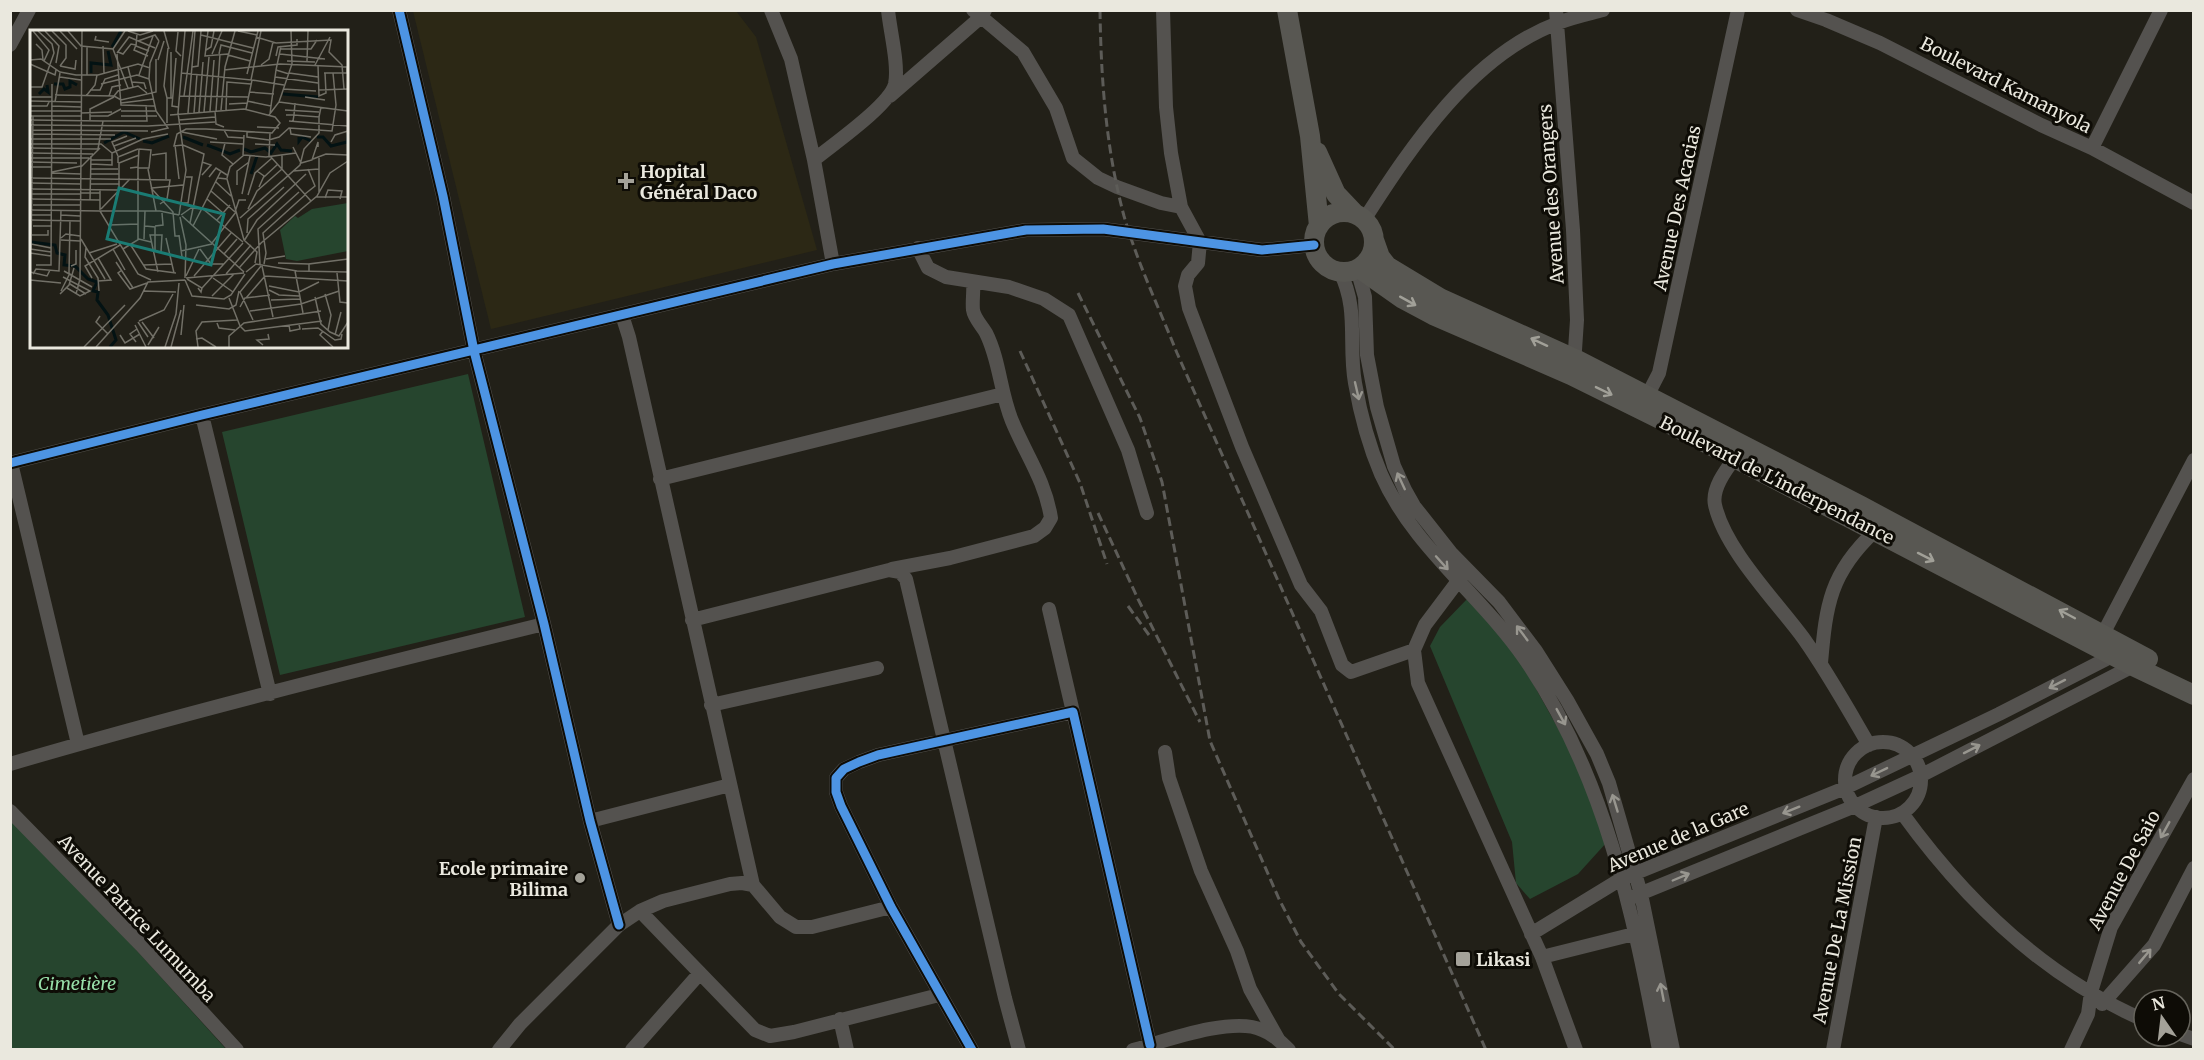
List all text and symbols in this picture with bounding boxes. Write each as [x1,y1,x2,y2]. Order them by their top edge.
inset map [30,30,348,348]
street label: Boulevard Kamanyola [1916,32,2096,138]
street label: Avenue des Orangers [1533,103,1569,286]
street label: Avenue Des Acacias [1648,123,1706,294]
place label: Hopital Général Daco [640,160,757,204]
marker: Hopital Général Daco [617,172,635,190]
one-way arrow [1398,296,1416,307]
one-way arrow [1531,336,1549,348]
one-way arrow [1352,381,1363,400]
one-way arrow [1594,386,1612,398]
street label: Boulevard de L'inderpendance [1656,411,1898,549]
one-way arrow [1395,472,1406,491]
one-way arrow [1917,552,1935,564]
one-way arrow [1435,555,1449,570]
one-way arrow [2059,608,2077,619]
one-way arrow [1516,625,1528,641]
one-way arrow [2048,679,2066,691]
one-way arrow [1555,708,1567,725]
one-way arrow [1963,743,1981,754]
one-way arrow [1870,767,1888,779]
one-way arrow [1609,794,1620,813]
street label: Avenue de la Gare [1603,797,1752,878]
one-way arrow [1782,805,1801,816]
street label: Avenue De Saio [2082,806,2165,935]
one-way arrow [2159,820,2170,838]
street label: Avenue Patrice Lumumba [53,829,221,1007]
street label: Avenue De La Mission [1807,835,1866,1026]
place label: Ecole primaire Bilima [439,857,568,901]
marker: Ecole primaire Bilima [573,871,587,885]
one-way arrow [1672,871,1690,882]
place label: Likasi [1476,948,1530,971]
one-way arrow [2138,949,2152,964]
marker: Likasi [1454,950,1472,968]
park label: Cimetière [38,972,116,995]
one-way arrow [1656,983,1667,1002]
north arrow [2132,988,2192,1048]
text: N [2150,992,2167,1015]

